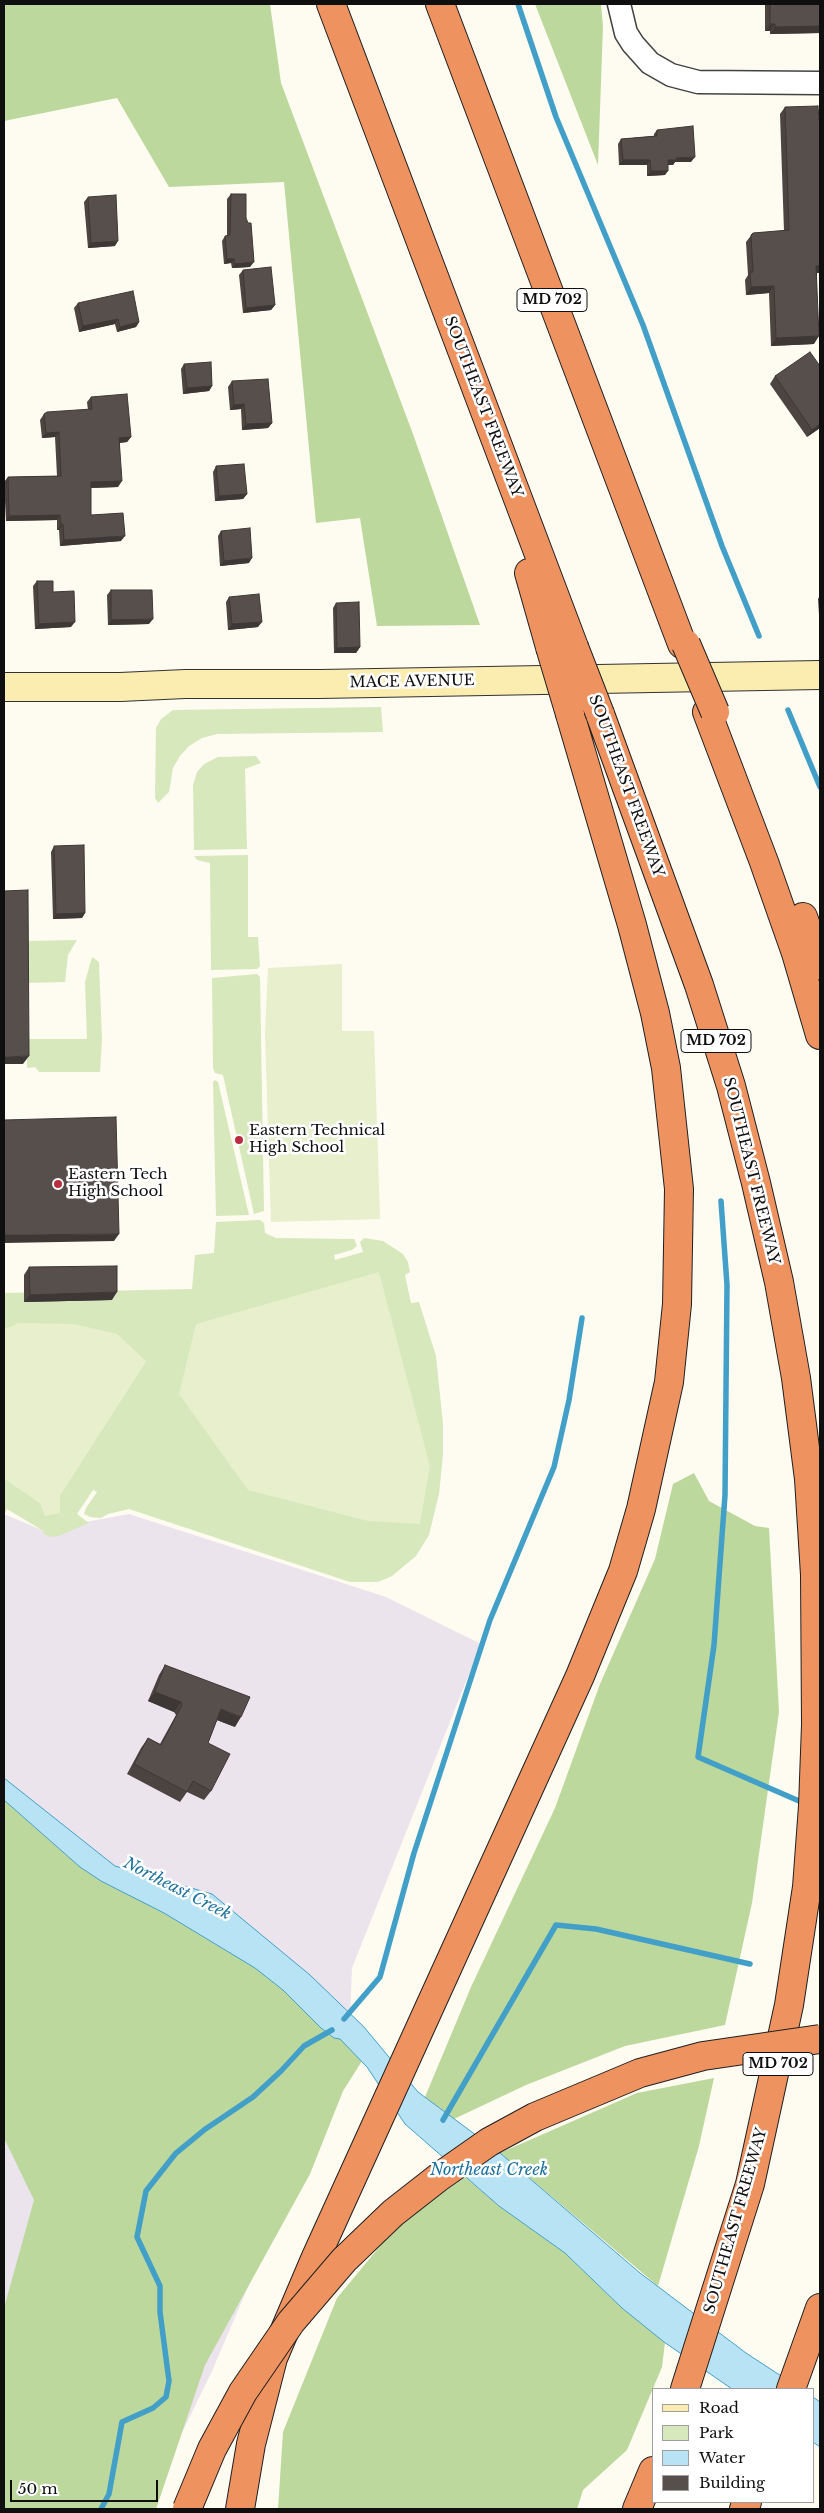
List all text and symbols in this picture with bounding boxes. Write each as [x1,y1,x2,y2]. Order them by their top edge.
road number: MD 702 [517,288,587,312]
street label: SOUTHEAST FREEWAY [440,314,526,500]
street label: MACE AVENUE [349,672,475,692]
street label: SOUTHEAST FREEWAY [585,692,667,880]
road number: MD 702 [681,1030,751,1052]
street label: SOUTHEAST FREEWAY [719,1075,783,1267]
place label: Eastern Technical High School [249,1122,385,1157]
marker: Eastern Technical High School [233,1134,245,1146]
place label: Eastern Tech High School [68,1166,167,1201]
marker: Eastern Tech High School [52,1178,64,1190]
water label: Northeast Creek [120,1854,234,1924]
road number: MD 702 [743,2052,813,2076]
street label: SOUTHEAST FREEWAY [701,2126,771,2316]
water label: Northeast Creek [430,2160,548,2180]
legend [652,2388,814,2503]
text: Road [699,2398,739,2417]
text: Park [699,2423,734,2442]
text: Water [699,2448,745,2467]
scale bar [12,2470,160,2502]
text: Building [699,2473,765,2492]
text: 50 m [18,2479,58,2498]

